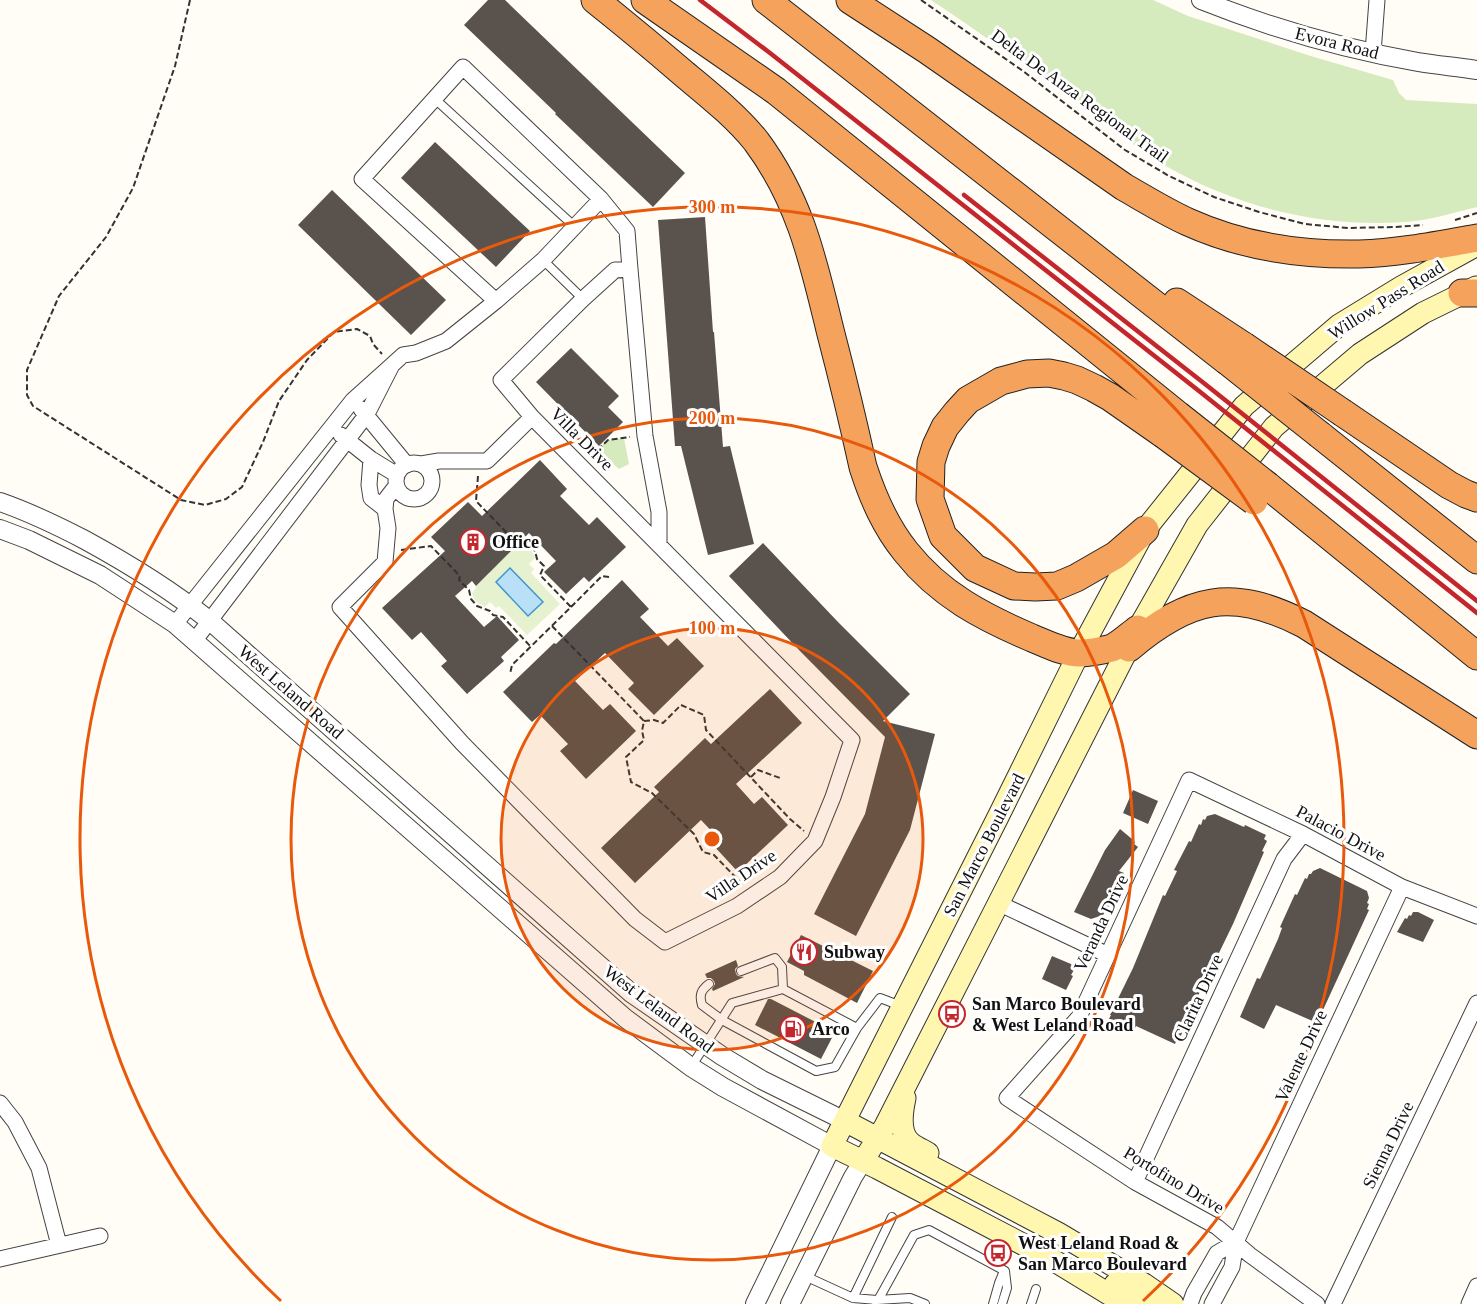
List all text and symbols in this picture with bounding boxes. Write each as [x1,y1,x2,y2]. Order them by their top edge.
street label: Evora Road [1293,23,1381,63]
street label: Delta De Anza Regional Trail [988,25,1172,167]
text: 300 m [689,197,735,217]
street label: Willow Pass Road [1325,256,1447,344]
street label: Villa Drive [547,404,617,474]
text: 200 m [689,408,735,428]
building icon: Office [458,527,488,557]
place label: Office [492,532,539,552]
text: 100 m [689,618,735,638]
street label: West Leland Road [234,641,348,743]
street label: San Marco Boulevard [939,770,1029,920]
street label: Palacio Drive [1293,801,1389,865]
centre of rings [702,829,722,849]
street label: Villa Drive [702,845,780,907]
street label: Veranda Drive [1070,871,1132,975]
restaurant icon: Subway [789,937,819,967]
place label: Subway [824,942,885,962]
street label: Clarita Drive [1169,951,1227,1045]
street label: West Leland Road [600,961,718,1057]
place label: San Marco Boulevard & West Leland Road [972,994,1141,1035]
bus stop icon: San Marco Boulevard & West Leland Road [937,999,967,1029]
street label: Valente Drive [1271,1007,1331,1105]
fuel station icon: Arco [778,1014,808,1044]
place label: Arco [812,1019,850,1039]
street label: Sienna Drive [1358,1098,1418,1192]
street label: Portofino Drive [1120,1142,1228,1218]
place label: West Leland Road & San Marco Boulevard [1018,1233,1187,1274]
bus stop icon: West Leland Road & San Marco Boulevard [983,1238,1013,1268]

